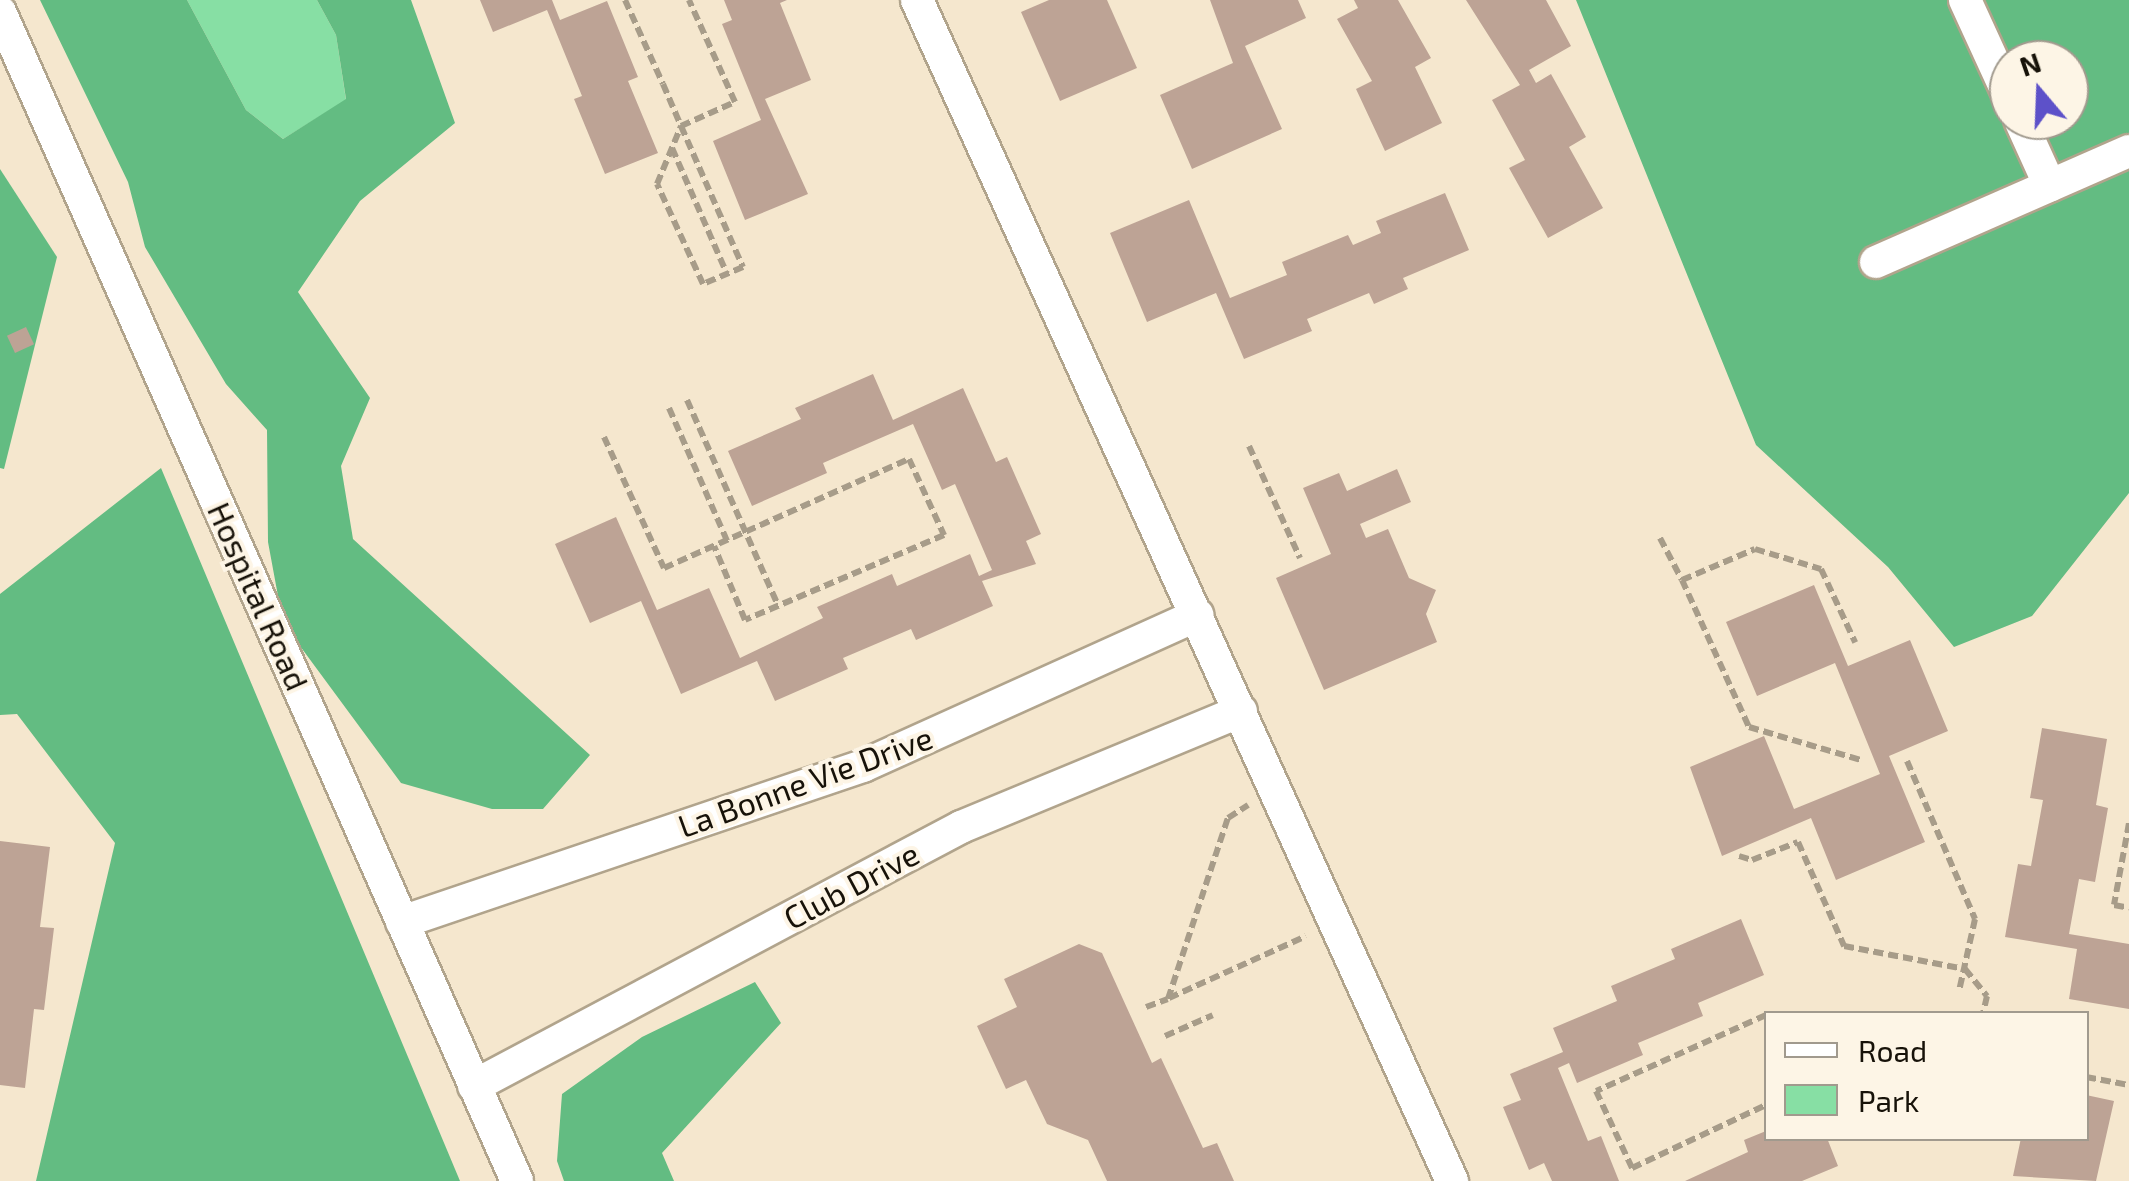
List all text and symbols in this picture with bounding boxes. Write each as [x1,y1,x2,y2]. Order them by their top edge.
north arrow [1989,40,2089,140]
text: N [2015,44,2045,83]
street label: Hospital Road [200,496,318,696]
street label: La Bonne Vie Drive [672,717,938,845]
street label: Club Drive [777,833,925,937]
legend [1764,1011,2089,1141]
text: Road [1858,1032,1927,1068]
text: Park [1858,1082,1919,1118]

